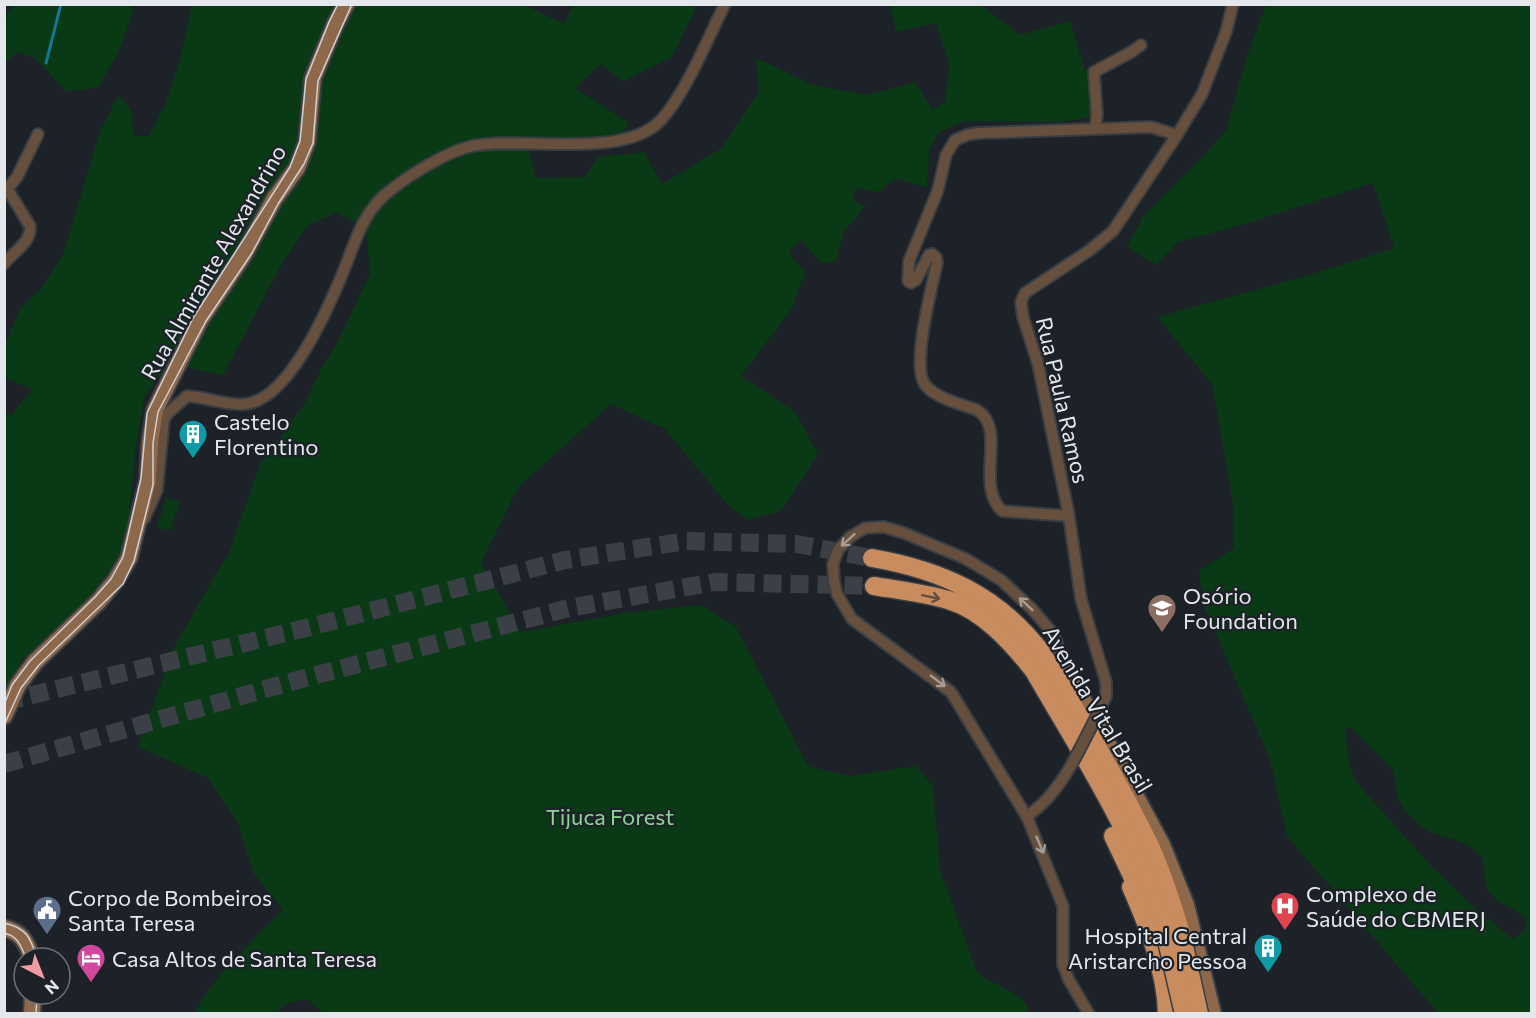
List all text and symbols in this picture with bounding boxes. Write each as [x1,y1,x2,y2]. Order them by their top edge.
street label: Rua Almirante Alexandrino [135,140,291,384]
street label: Rua Paula Ramos [1031,314,1095,486]
place label: Castelo Florentino [214,408,318,460]
building icon: Castelo Florentino [177,418,209,460]
one-way arrow [841,533,856,547]
place label: Osório Foundation [1183,582,1298,634]
one-way arrow [922,591,941,603]
school or university icon: Osório Foundation [1146,592,1178,634]
one-way arrow [1019,597,1034,611]
street label: Avenida Vital Brasil [1037,621,1159,797]
one-way arrow [930,674,946,687]
park label: Tijuca Forest [546,803,674,830]
one-way arrow [1035,836,1046,854]
place label: Complexo de Saúde do CBMERJ [1306,880,1486,932]
place label: Corpo de Bombeiros Santa Teresa [68,884,272,936]
hospital icon: Complexo de Saúde do CBMERJ [1269,890,1301,932]
public building icon: Corpo de Bombeiros Santa Teresa [31,894,63,936]
place label: Hospital Central Aristarcho Pessoa [1068,922,1247,974]
building icon: Hospital Central Aristarcho Pessoa [1252,932,1284,974]
hotel icon: Casa Altos de Santa Teresa [75,942,107,984]
place label: Casa Altos de Santa Teresa [112,945,377,972]
north arrow [12,946,72,1006]
text: N [42,976,63,999]

